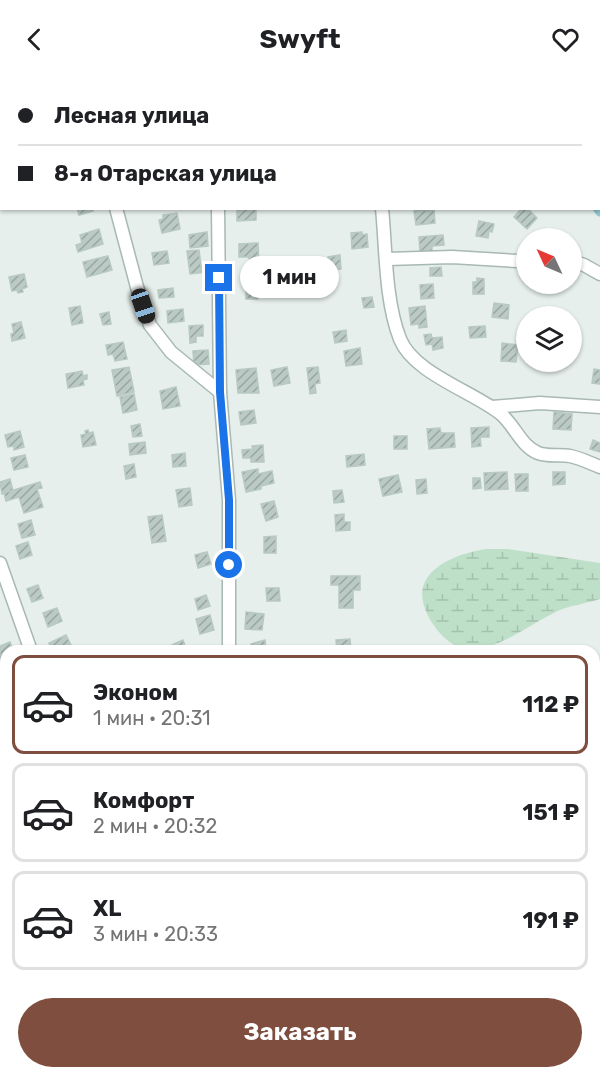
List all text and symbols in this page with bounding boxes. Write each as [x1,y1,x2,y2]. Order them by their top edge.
icon: back [18,23,51,56]
text: Swyft [259,23,341,55]
icon: heart [549,23,582,56]
text: Лесная улица [54,102,209,129]
text: 8-я Отарская улица [54,160,277,187]
north arrow [516,228,582,294]
map controls [516,228,582,372]
callout: 1 мин [240,257,339,299]
route end [205,264,232,291]
text: 1 мин [262,265,317,289]
car [129,286,157,326]
button: layers [516,306,582,372]
route start [215,551,242,578]
icon: car [21,678,75,732]
text: Эконом [93,679,178,706]
text: 112 ₽ [522,691,579,718]
text: 1 мин · 20:31 [93,706,211,730]
icon: car [21,786,75,840]
text: Комфорт [93,787,194,814]
text: 151 ₽ [523,799,579,826]
text: 2 мин · 20:32 [93,814,217,838]
icon: car [21,894,75,948]
text: XL [93,895,121,922]
text: 191 ₽ [522,907,579,934]
text: 3 мин · 20:33 [93,922,218,946]
button: Заказать [18,998,582,1067]

